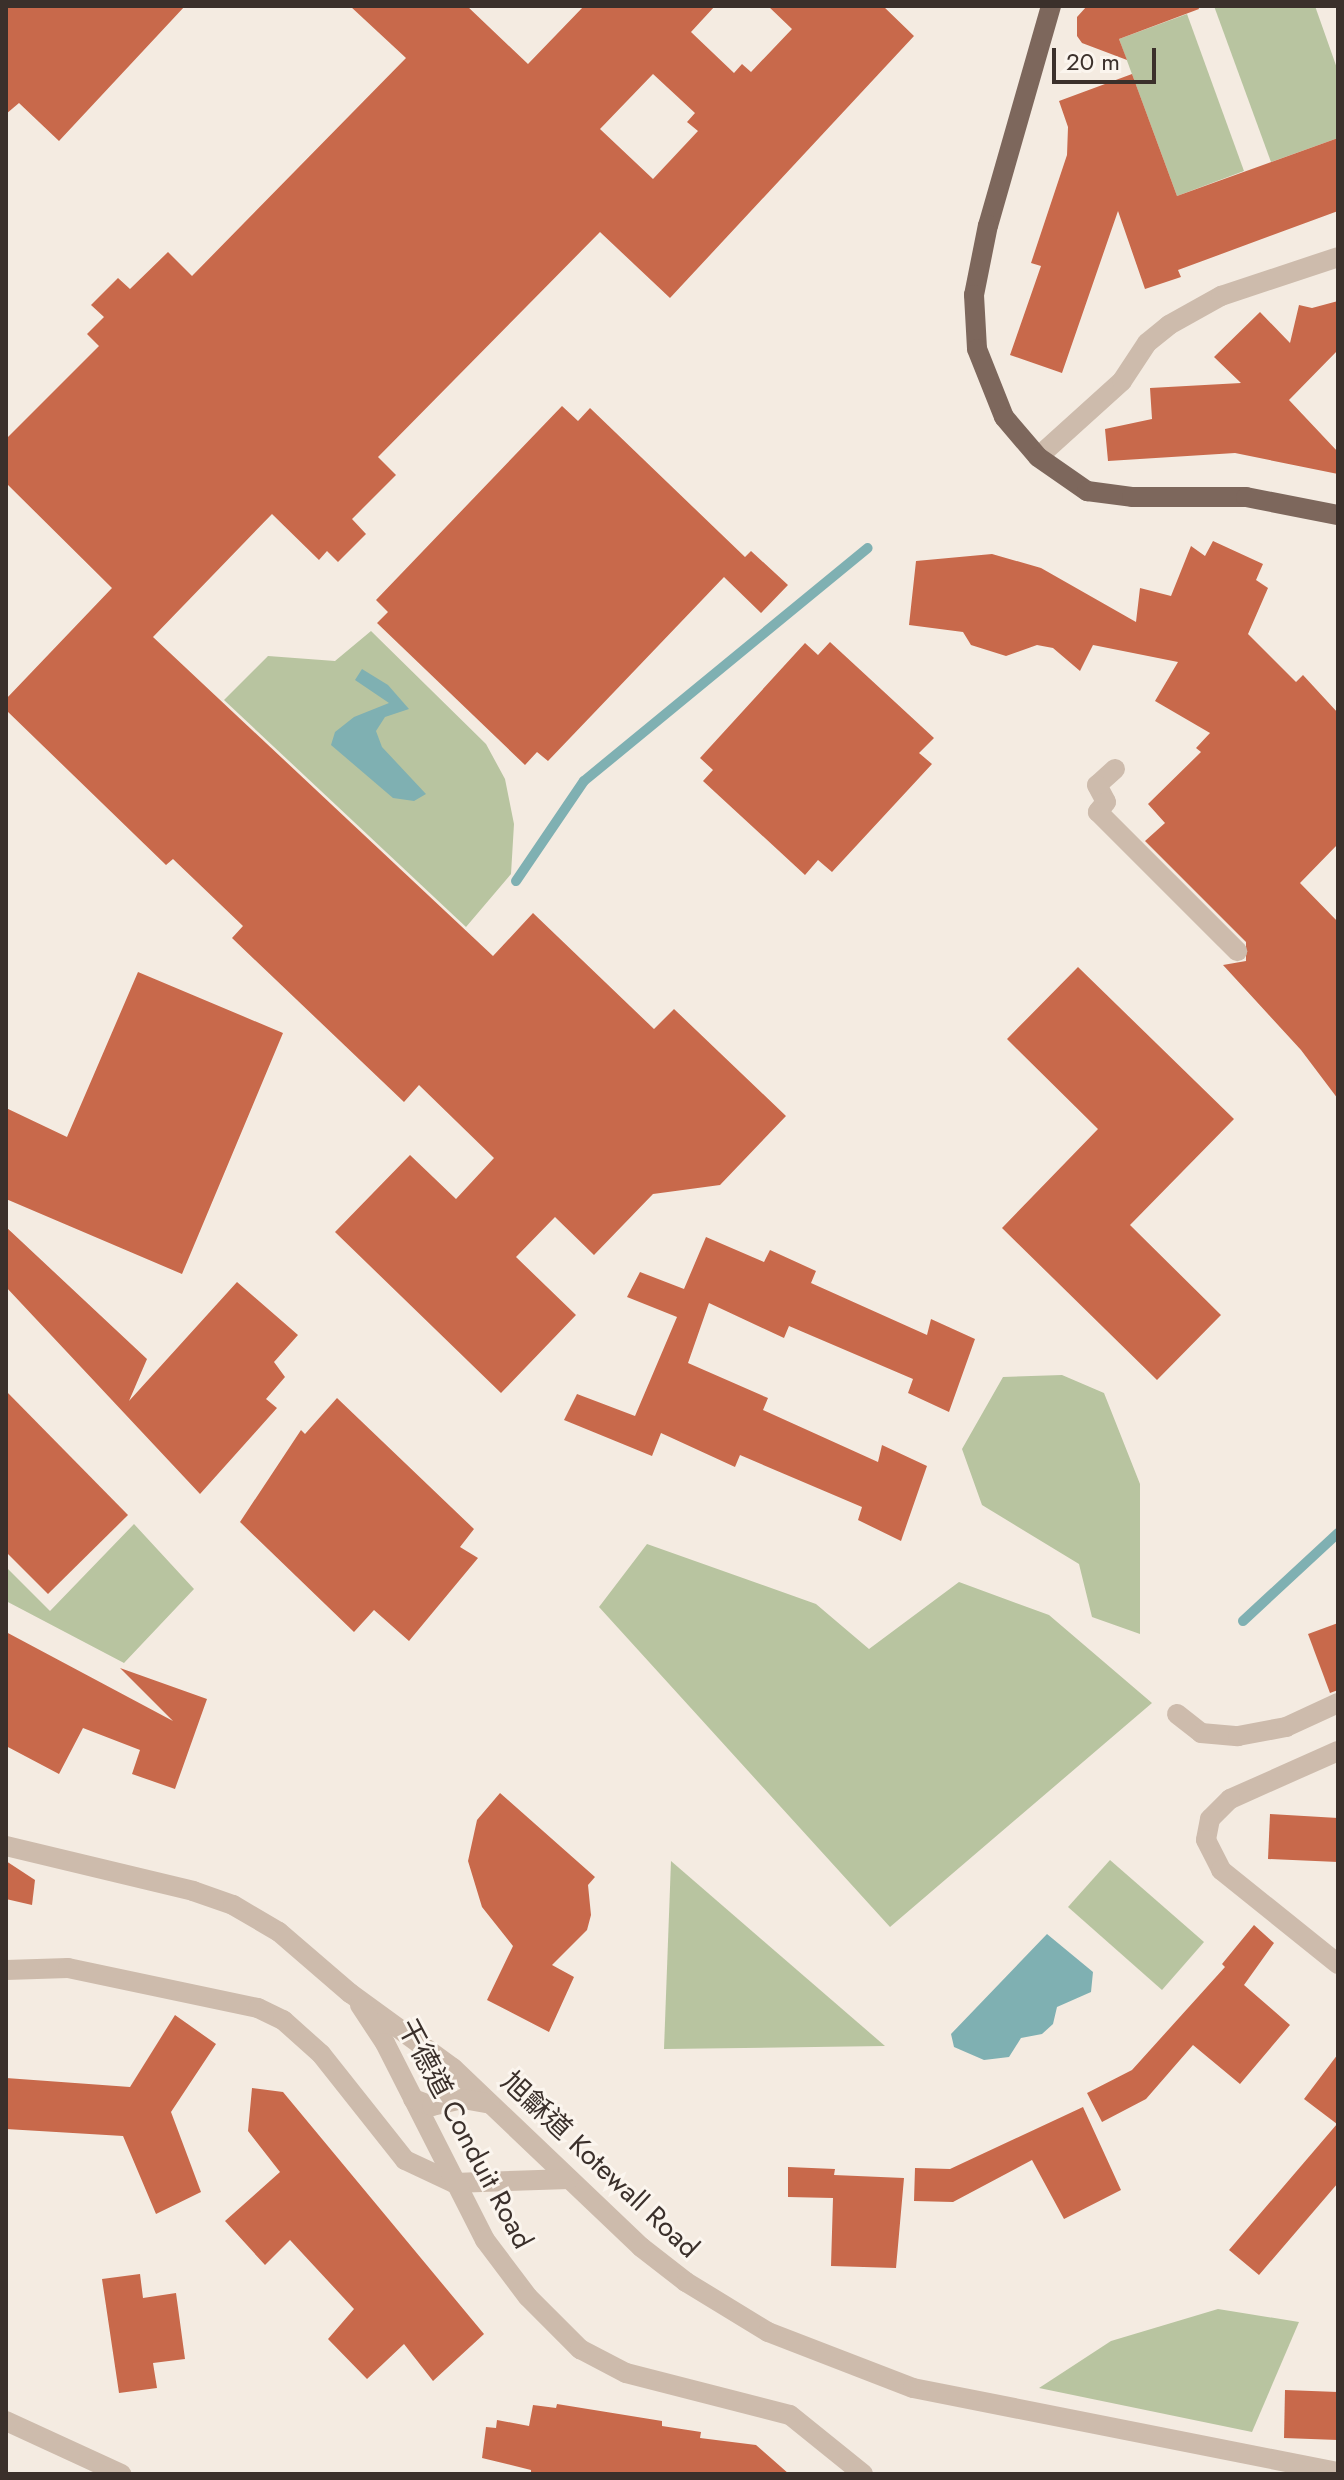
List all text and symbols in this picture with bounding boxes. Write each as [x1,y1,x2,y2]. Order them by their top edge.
scale bar [1056,32,1160,82]
text: 20 m [1066,44,1120,79]
street label: 干德道 Conduit Road [390,2014,540,2254]
street label: 旭龢道 Kotewall Road [494,2065,706,2265]

